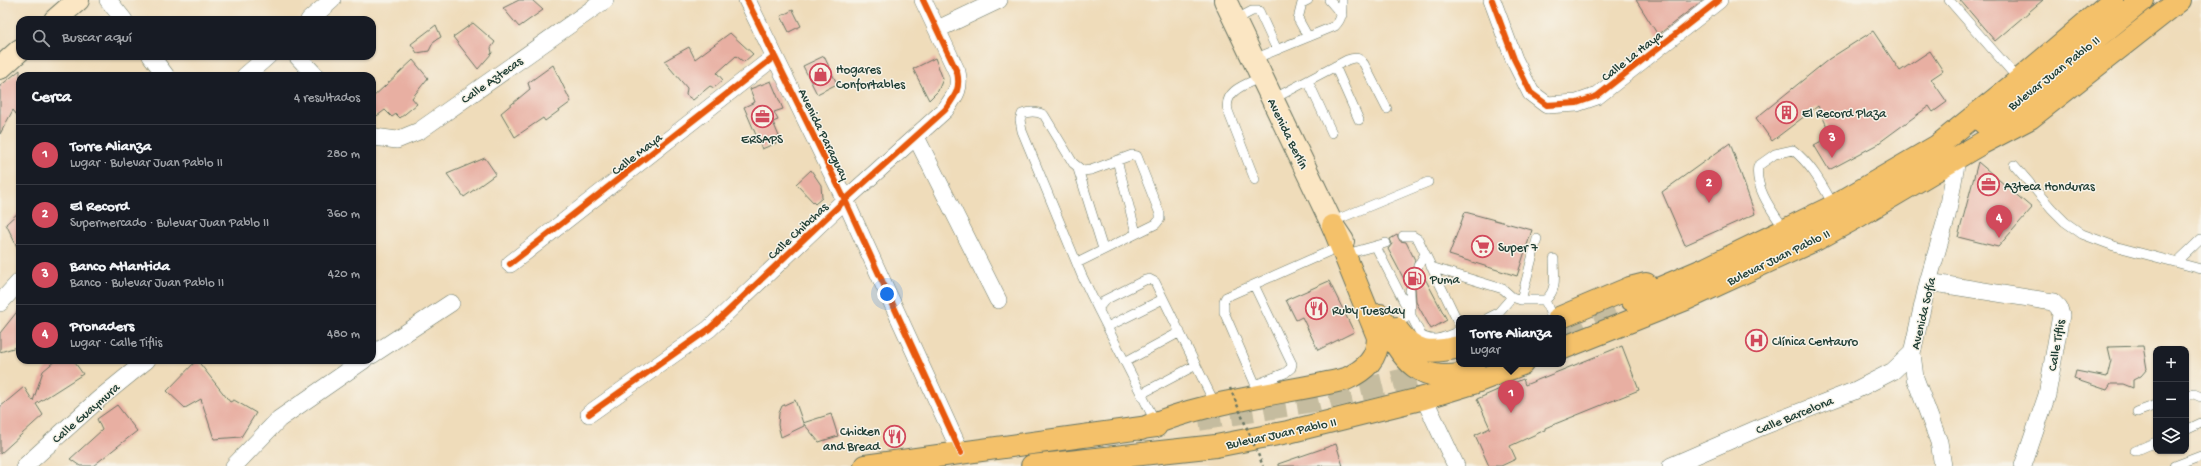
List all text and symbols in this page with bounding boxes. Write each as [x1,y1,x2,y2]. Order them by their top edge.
search box [16,16,376,60]
icon: search [30,27,52,49]
street label: Calle La Haya [1599,28,1667,85]
text: Buscar aquí [62,29,132,47]
street label: Bulevar Juan Pablo II [2005,33,2104,115]
street label: Calle Aztecas [459,54,527,108]
shop icon: Hogares Confortables [807,62,833,88]
place label: Hogares Confortables [836,63,906,93]
street label: Avenida Paraguay [794,87,852,184]
text: Cerca [32,88,71,108]
text: 4 resultados [294,91,360,106]
street label: Avenida Berlín [1263,96,1311,173]
building icon: El Record Plaza [1773,99,1799,125]
office icon: ERSAPS [749,103,775,129]
place label: El Record Plaza [1802,107,1887,122]
pin: 3 [1819,125,1845,158]
street label: Calle Maya [609,130,666,179]
place label: ERSAPS [741,133,784,148]
text: Torre Alianza [70,138,151,156]
text: 1 [42,147,48,162]
text: 280 m [327,147,360,162]
text: Lugar · Bulevar Juan Pablo II [70,156,223,171]
pin: 2 [1696,170,1722,203]
office icon: Azteca Honduras [1975,172,2001,198]
place label: Azteca Honduras [2004,180,2096,195]
text: El Record [70,198,129,216]
street label: Calle Chibchas [765,199,833,264]
pin: 4 [1986,205,2012,238]
text: 2 [42,207,48,222]
text: 360 m [327,207,360,222]
text: Supermercado · Bulevar Juan Pablo II [70,216,269,231]
street label: Bulevar Juan Pablo II [1724,227,1833,290]
supermarket icon: Super 7 [1469,233,1495,259]
place label: Super 7 [1498,241,1539,256]
text: Banco Atlantida [70,258,170,276]
fuel station icon: Puma [1401,265,1427,291]
text: 3 [42,267,48,282]
text: 420 m [328,267,360,282]
place label: Puma [1429,273,1461,288]
street label: Avenida Sofía [1909,275,1940,351]
text: Banco · Bulevar Juan Pablo II [70,276,224,291]
your location [877,284,897,304]
restaurant icon: Ruby Tuesday [1304,296,1330,322]
place label: Ruby Tuesday [1332,304,1406,319]
popup [1456,315,1566,367]
street label: Calle Tiflis [2046,317,2070,372]
text: Pronaders [70,318,134,336]
text: Torre Alianza [1470,325,1552,343]
text: 4 [42,327,48,342]
text: 480 m [327,327,360,342]
hospital icon: Clínica Centauro [1744,327,1770,353]
place label: Clínica Centauro [1772,335,1859,350]
text: Lugar · Calle Tiflis [70,336,162,351]
text: Lugar [1470,343,1500,358]
map controls [2153,346,2189,454]
button: + [2153,346,2189,382]
street label: Calle Guaymura [50,380,124,447]
pin: 1 [1498,380,1524,413]
button: − [2153,382,2189,418]
street label: Calle Barcelona [1754,394,1837,439]
street label: Bulevar Juan Pablo II [1224,415,1338,454]
button: layers [2153,418,2189,454]
restaurant icon: Chicken and Bread [882,424,908,450]
place label: Chicken and Bread [823,425,881,455]

